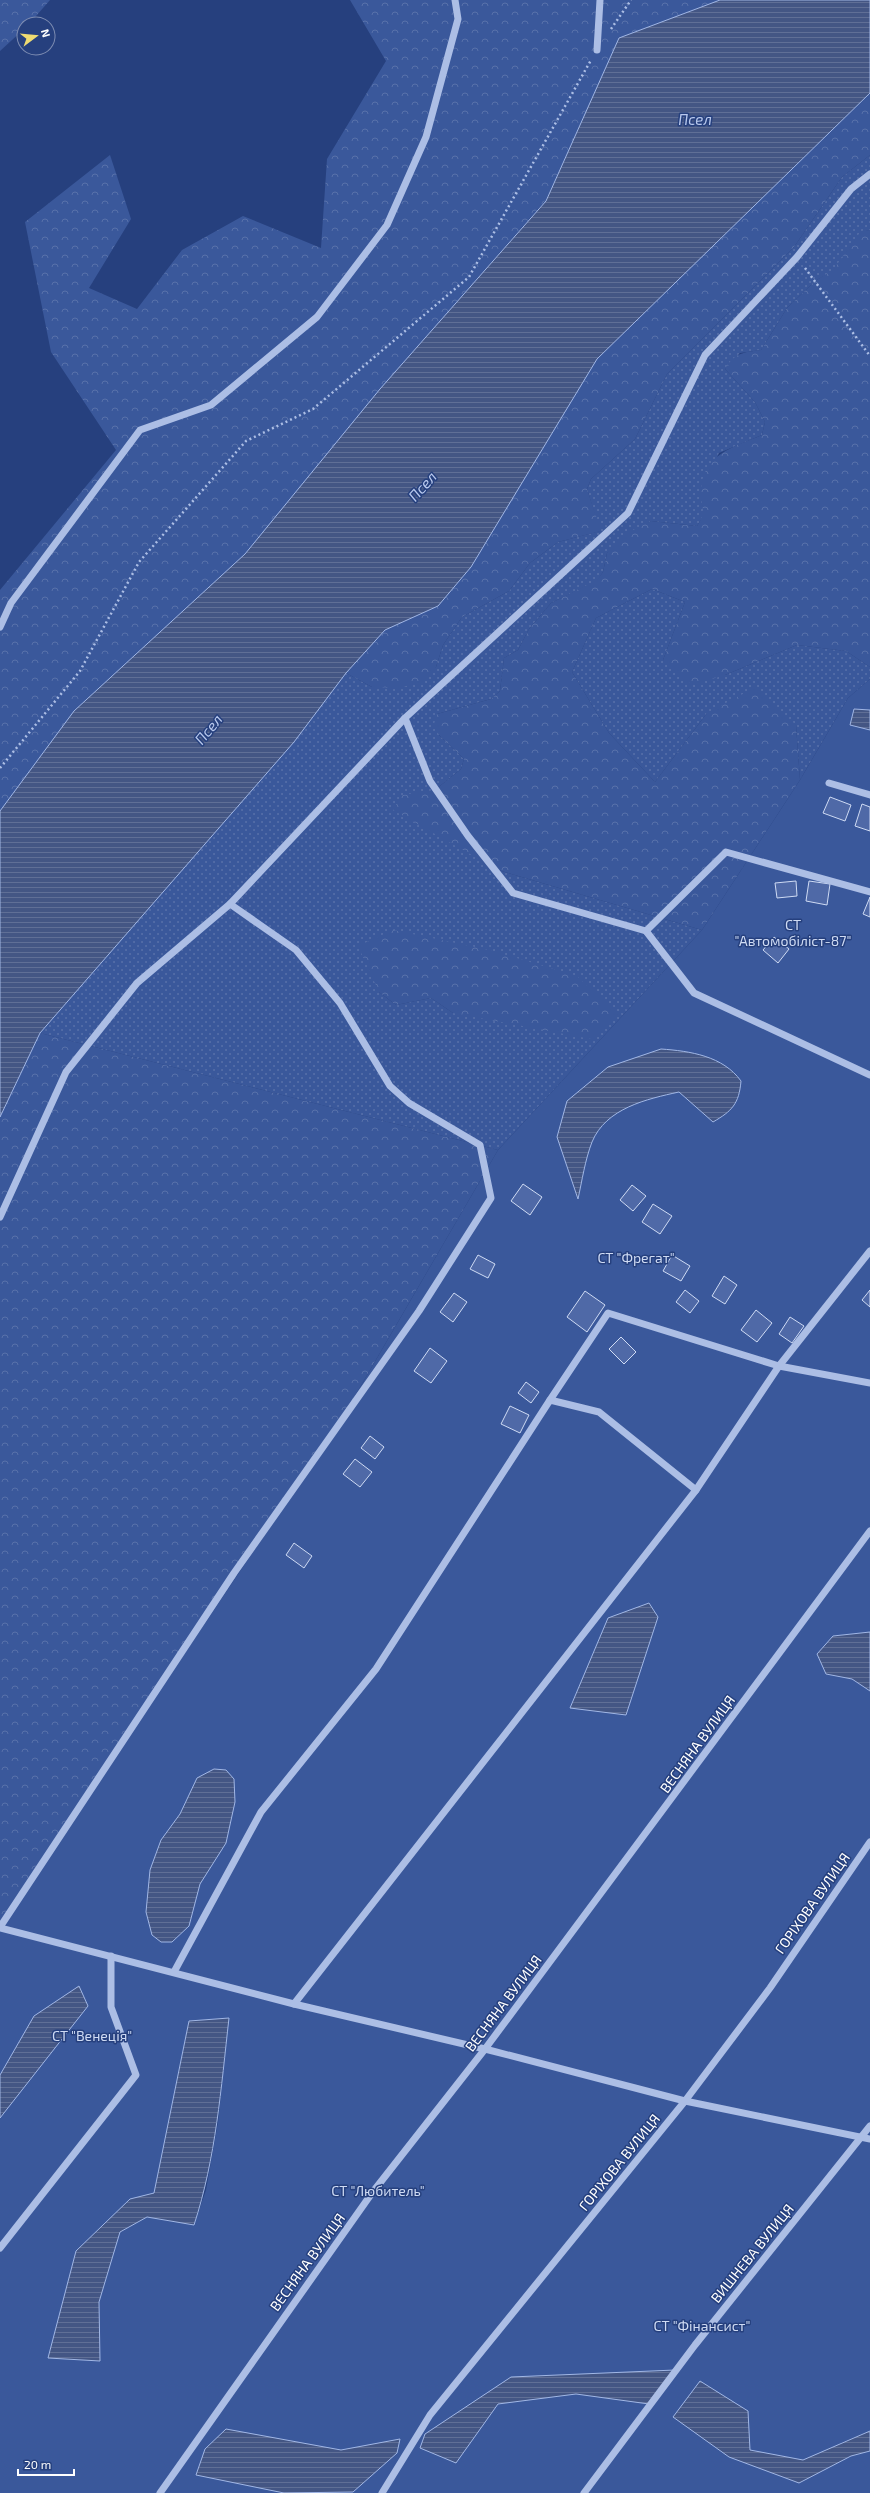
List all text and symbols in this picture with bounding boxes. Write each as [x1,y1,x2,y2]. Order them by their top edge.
north arrow [16,16,56,56]
text: N [39,27,53,39]
water label: Псел [678,110,712,128]
water label: Псел [404,467,440,505]
water label: Псел [190,710,226,748]
park label: СТ "Автомобiлiст-87" [735,916,851,949]
park label: СТ "Фрегат" [597,1249,675,1266]
street label: ВЕСНЯНА ВУЛИЦЯ [656,1692,738,1796]
street label: ГОРІХОВА ВУЛИЦЯ [771,1849,853,1957]
street label: ВЕСНЯНА ВУЛИЦЯ [461,1951,545,2055]
park label: СТ "Венеція" [52,2027,132,2044]
street label: ГОРІХОВА ВУЛИЦЯ [575,2110,663,2214]
park label: СТ "Любитель" [331,2182,425,2199]
street label: ВИШНЕВА ВУЛИЦЯ [707,2200,797,2306]
street label: ВЕСНЯНА ВУЛИЦЯ [266,2210,348,2314]
park label: СТ "Фiнансист" [654,2317,750,2334]
scale bar [18,2451,74,2477]
text: 20 m [24,2457,51,2471]

